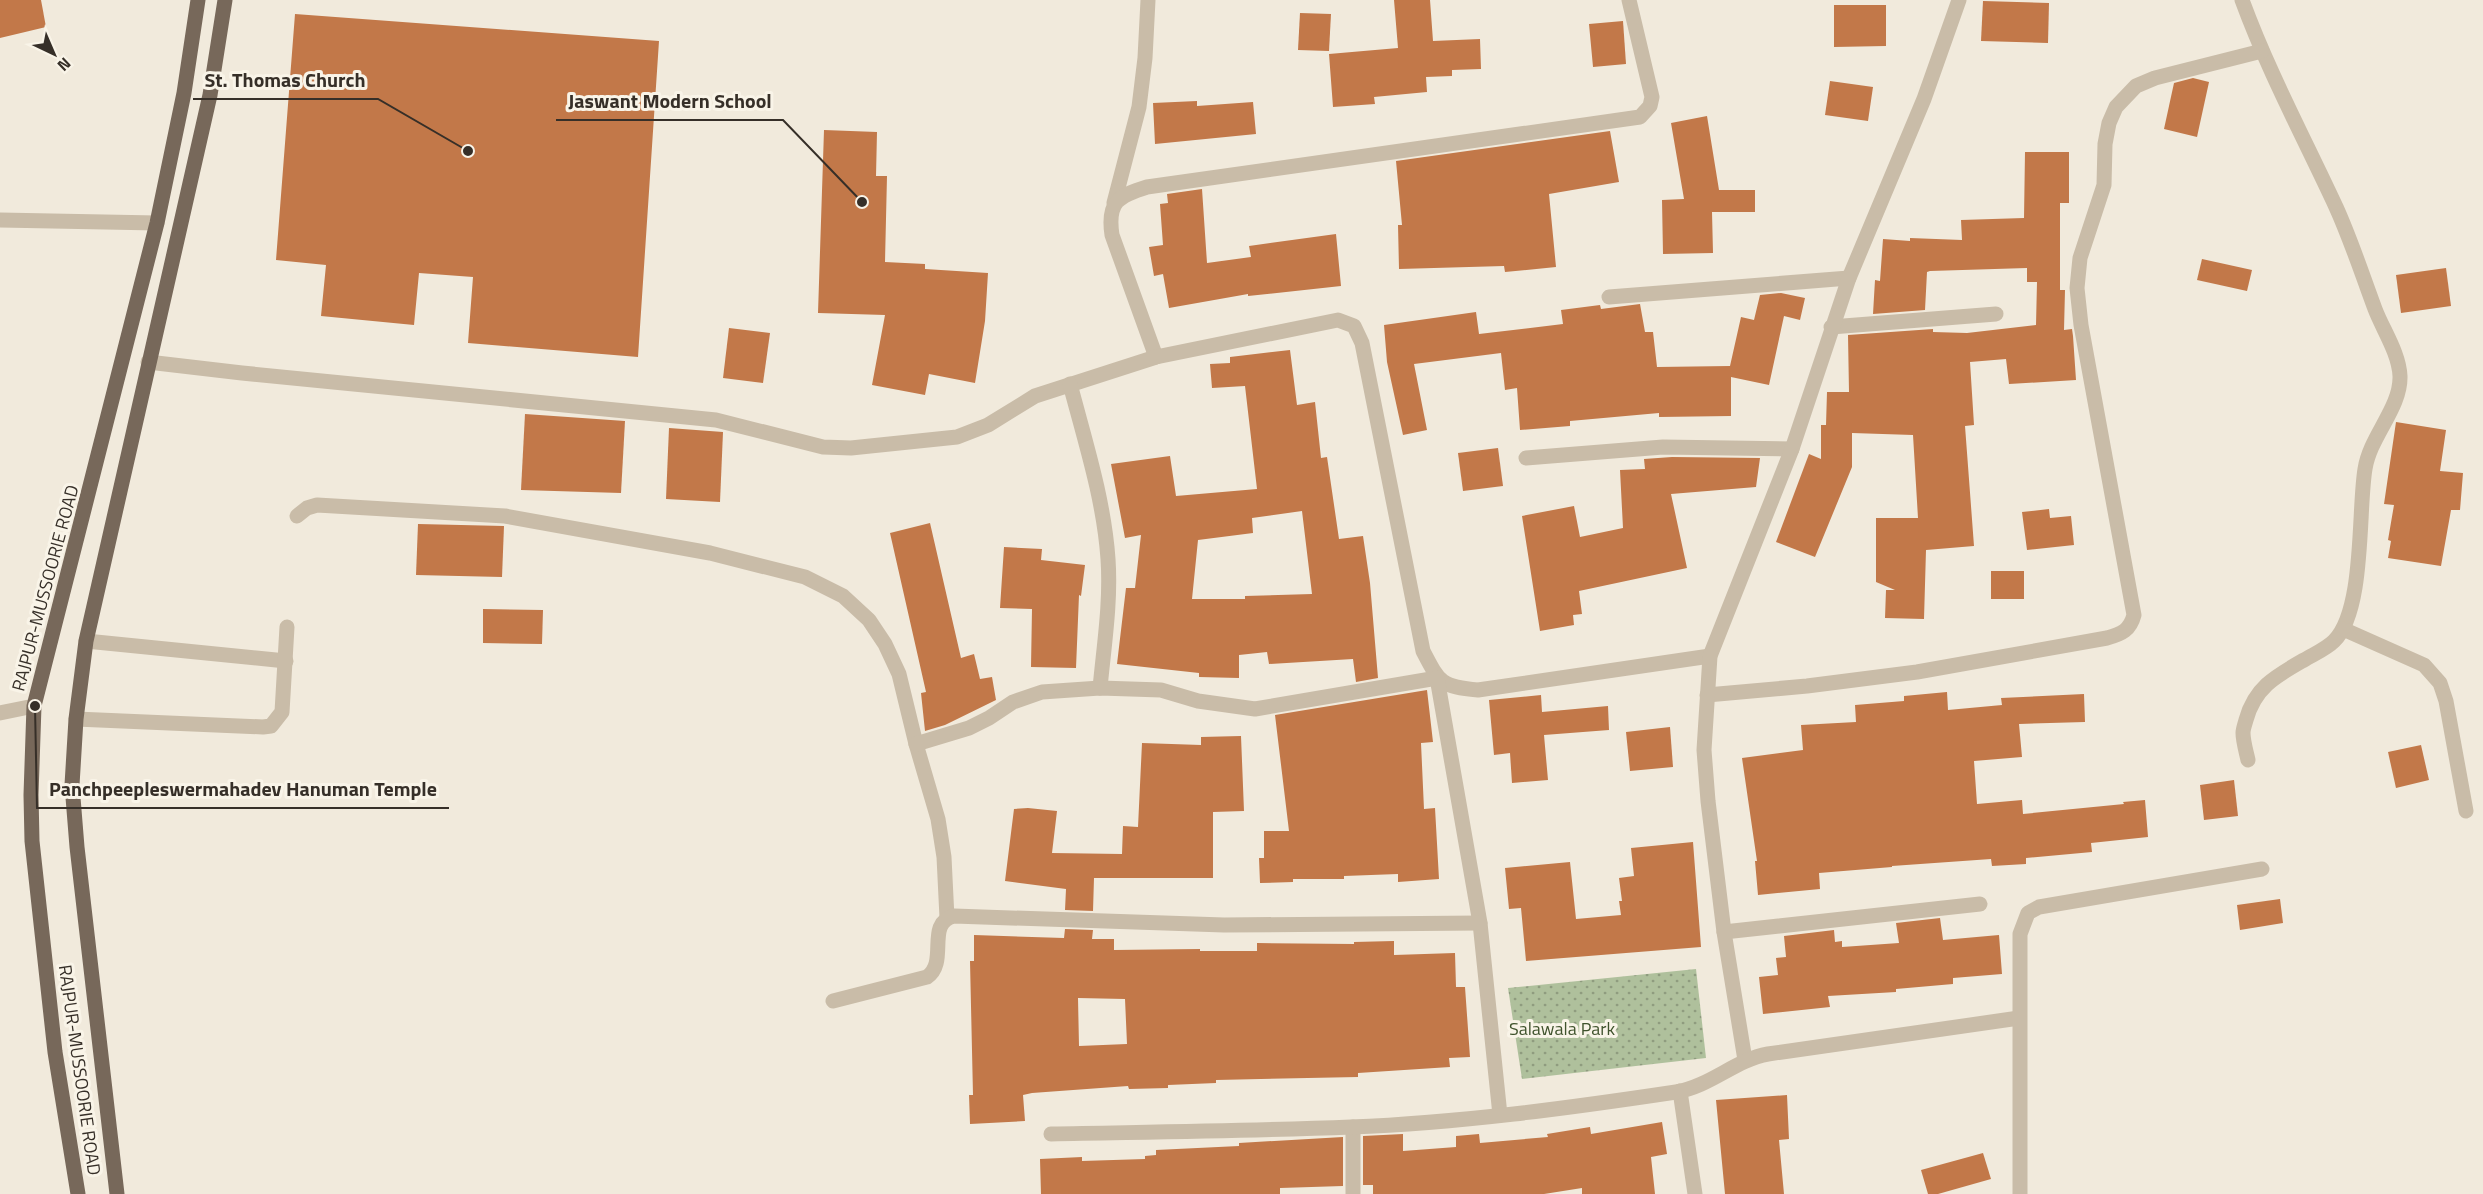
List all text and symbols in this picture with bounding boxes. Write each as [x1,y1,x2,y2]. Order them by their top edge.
north arrow [24,24,84,84]
text: N [52,52,77,77]
callout: St. Thomas Church [193,61,378,99]
text: St. Thomas Church [204,64,366,95]
callout: Jaswant Modern School [556,82,783,120]
text: Jaswant Modern School [568,85,772,116]
street label: RAJPUR-MUSSOORIE ROAD [4,482,86,694]
callout: Panchpeepleswermahadev Hanuman Temple [37,770,449,808]
text: Panchpeepleswermahadev Hanuman Temple [49,773,437,804]
street label: RAJPUR-MUSSOORIE ROAD [52,963,108,1177]
park label: Salawala Park [1509,1015,1615,1042]

